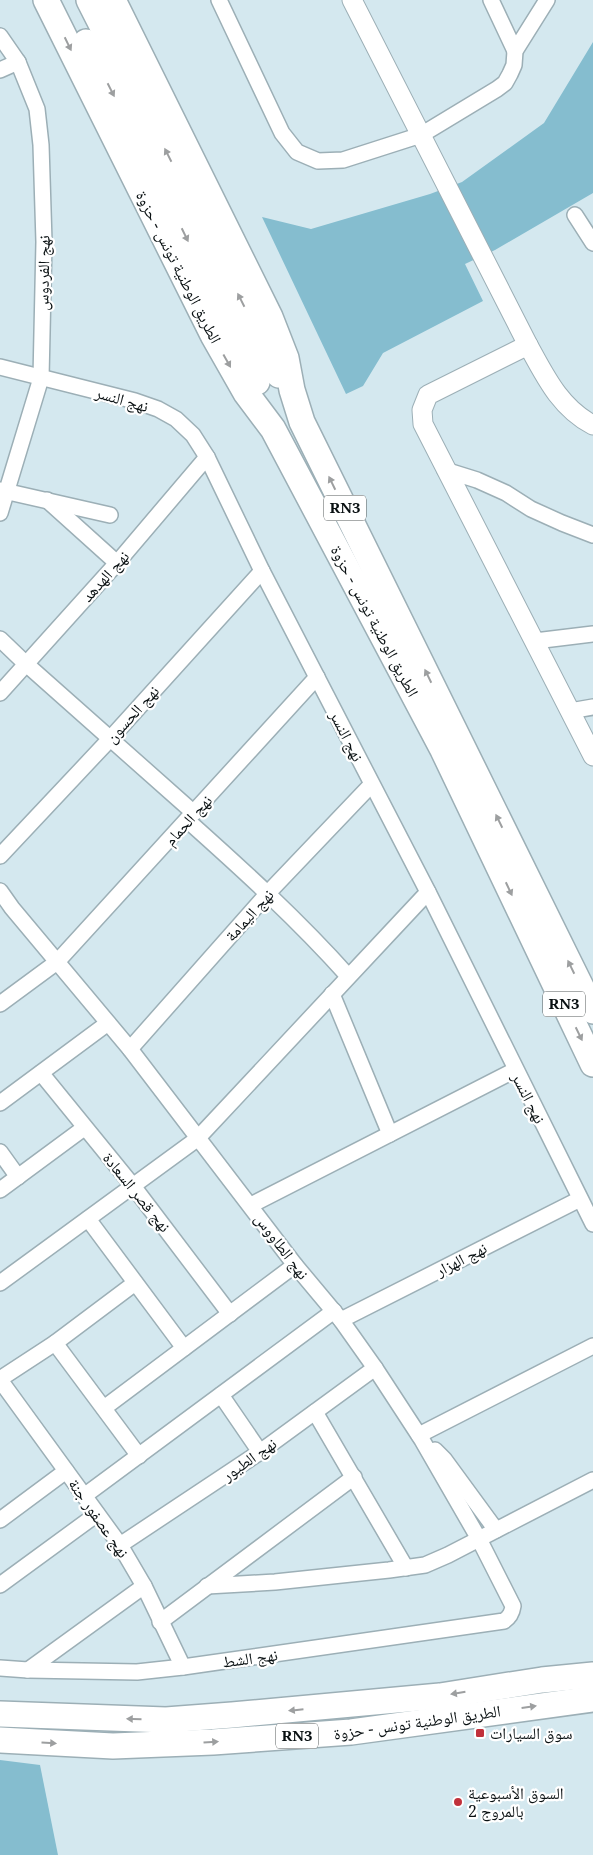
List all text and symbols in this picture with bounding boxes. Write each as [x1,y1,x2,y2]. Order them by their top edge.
one-way arrow [64,37,72,51]
one-way arrow [107,83,115,97]
one-way arrow [164,148,172,162]
street label: الطريق الوطنية تونس - حزوة [131,187,227,347]
one-way arrow [181,228,189,242]
street label: نهج الفردوس [31,235,55,311]
one-way arrow [237,293,245,307]
one-way arrow [223,354,231,369]
street label: نهج النسر [92,381,151,417]
one-way arrow [328,476,336,490]
road number: RN3 [324,496,366,520]
street label: الطريق الوطنية تونس - حزوة [326,542,424,700]
street label: نهج الهدهد [76,546,134,606]
one-way arrow [423,668,432,683]
street label: نهج الحسون [100,680,164,748]
street label: نهج النسر [324,706,369,765]
street label: نهج الحمام [159,790,217,850]
one-way arrow [495,814,503,828]
one-way arrow [505,882,513,896]
street label: نهج اليمامة [220,884,278,946]
one-way arrow [567,960,575,974]
road number: RN3 [543,992,585,1016]
one-way arrow [575,1027,583,1041]
street label: نهج النسر [506,1068,551,1127]
street label: نهج قصر السعادة [98,1147,176,1237]
street label: نهج الطاووس [250,1208,314,1284]
street label: نهج الهزار [431,1237,491,1282]
street label: نهج الطيور [216,1432,281,1486]
street label: نهج عصفور جنة [64,1474,134,1562]
street label: نهج الشط [221,1643,279,1673]
one-way arrow [450,1690,466,1698]
street label: الطريق الوطنية تونس - حزوة [332,1699,502,1745]
one-way arrow [521,1703,537,1711]
one-way arrow [288,1707,304,1715]
one-way arrow [126,1715,142,1723]
place label: سوق السيارات [490,1722,572,1744]
road number: RN3 [276,1724,318,1748]
marker: سوق السيارات [474,1727,486,1739]
one-way arrow [203,1738,219,1746]
one-way arrow [41,1740,57,1748]
place label: السوق الأسبوعية بالمروج 2 [468,1782,564,1822]
marker: السوق الأسبوعية بالمروج 2 [452,1796,464,1808]

